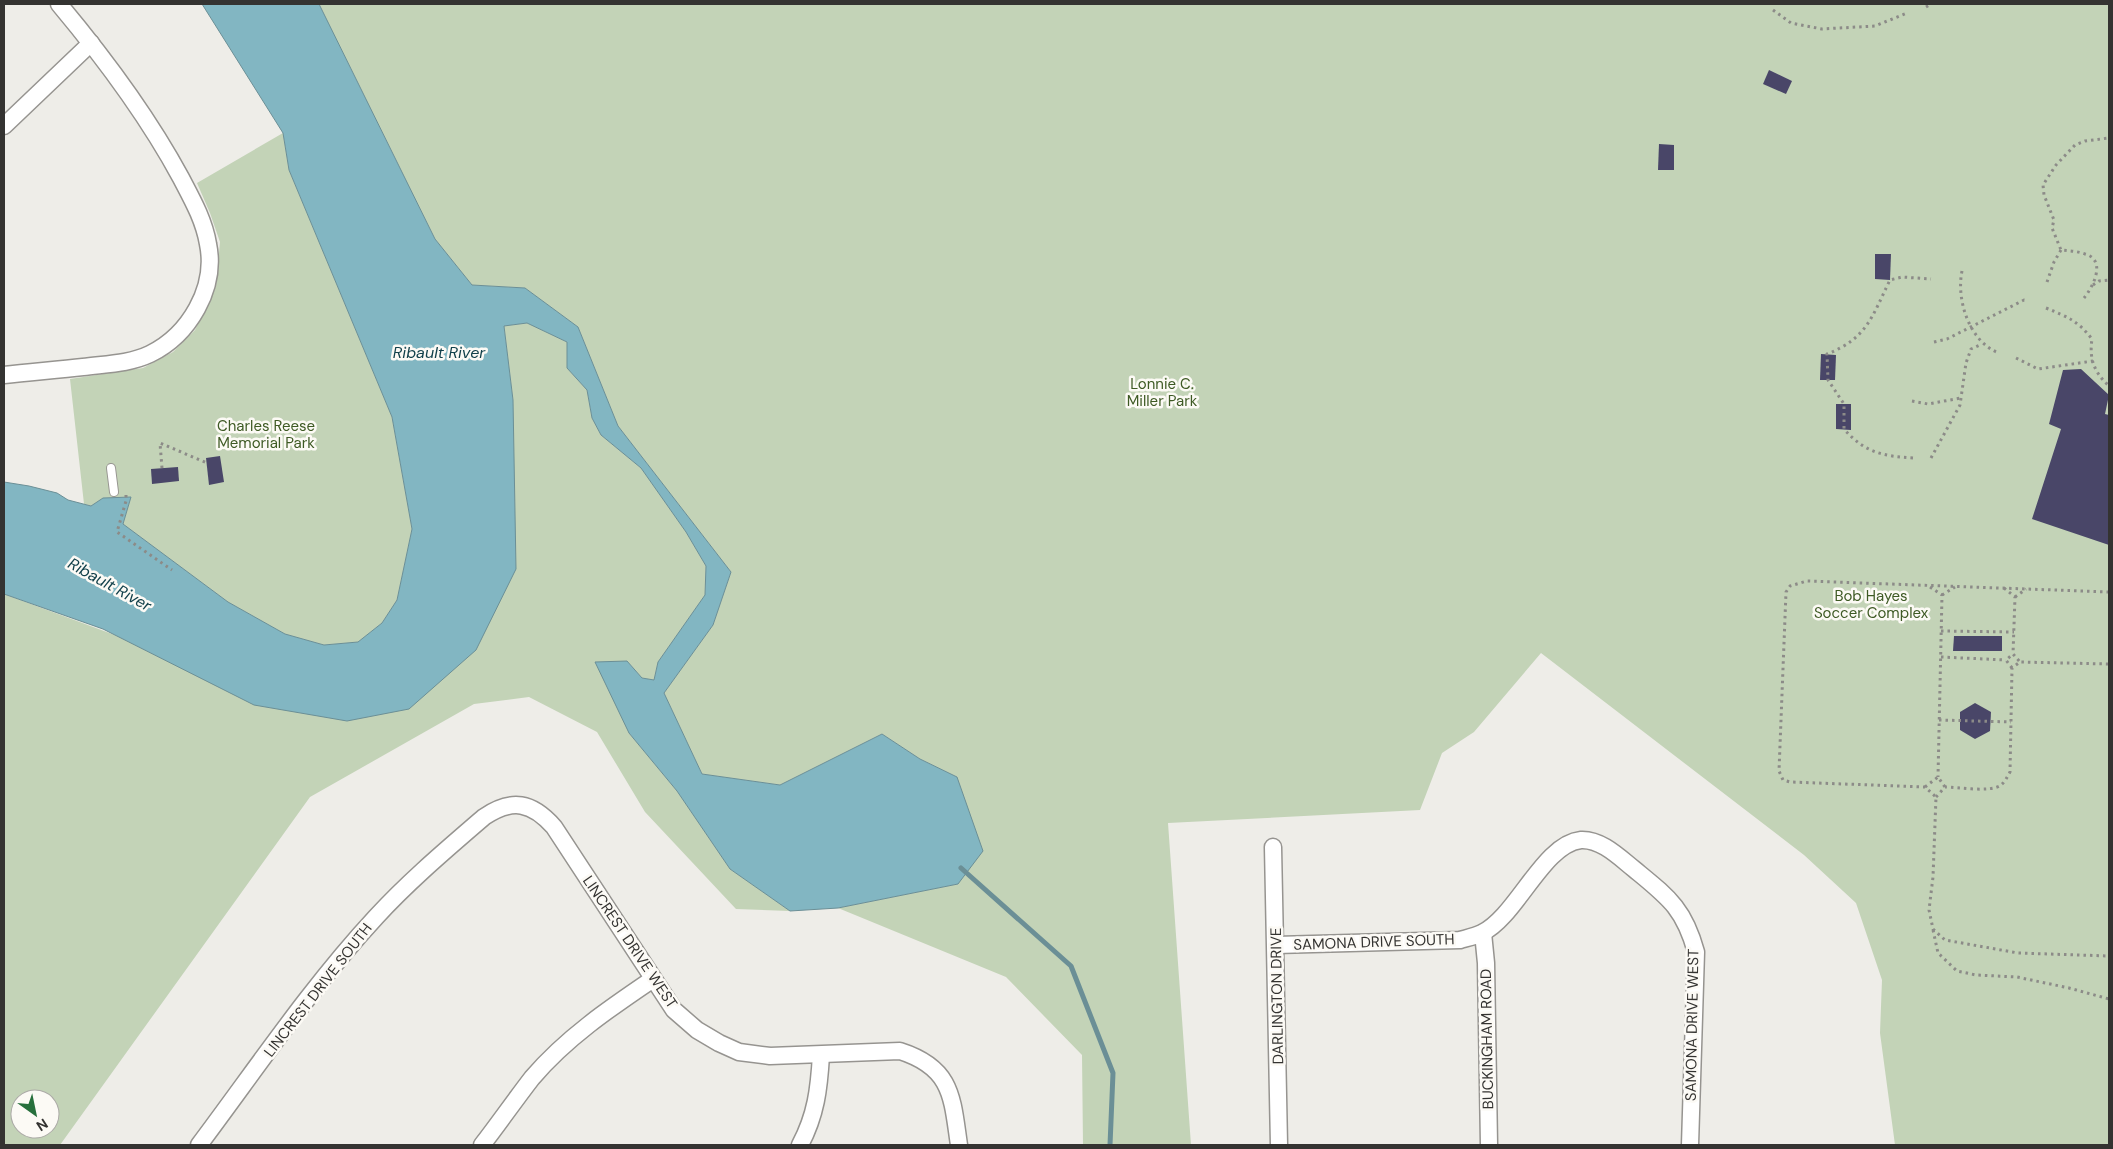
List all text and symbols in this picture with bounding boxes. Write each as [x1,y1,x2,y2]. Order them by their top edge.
water label: Ribault River [393,342,486,363]
park label: Lonnie C. Miller Park [1127,374,1198,411]
park label: Charles Reese Memorial Park [217,416,315,453]
water label: Ribault River [64,553,156,617]
park label: Bob Hayes Soccer Complex [1814,586,1929,623]
street label: LINCREST DRIVE WEST [578,872,682,1012]
street label: LINCREST DRIVE SOUTH [259,919,377,1061]
street label: DARLINGTON DRIVE [1266,927,1288,1065]
street label: SAMONA DRIVE SOUTH [1293,929,1455,955]
street label: SAMONA DRIVE WEST [1681,949,1703,1101]
street label: BUCKINGHAM ROAD [1476,969,1498,1109]
north arrow [10,1089,60,1139]
text: N [33,1115,51,1135]

